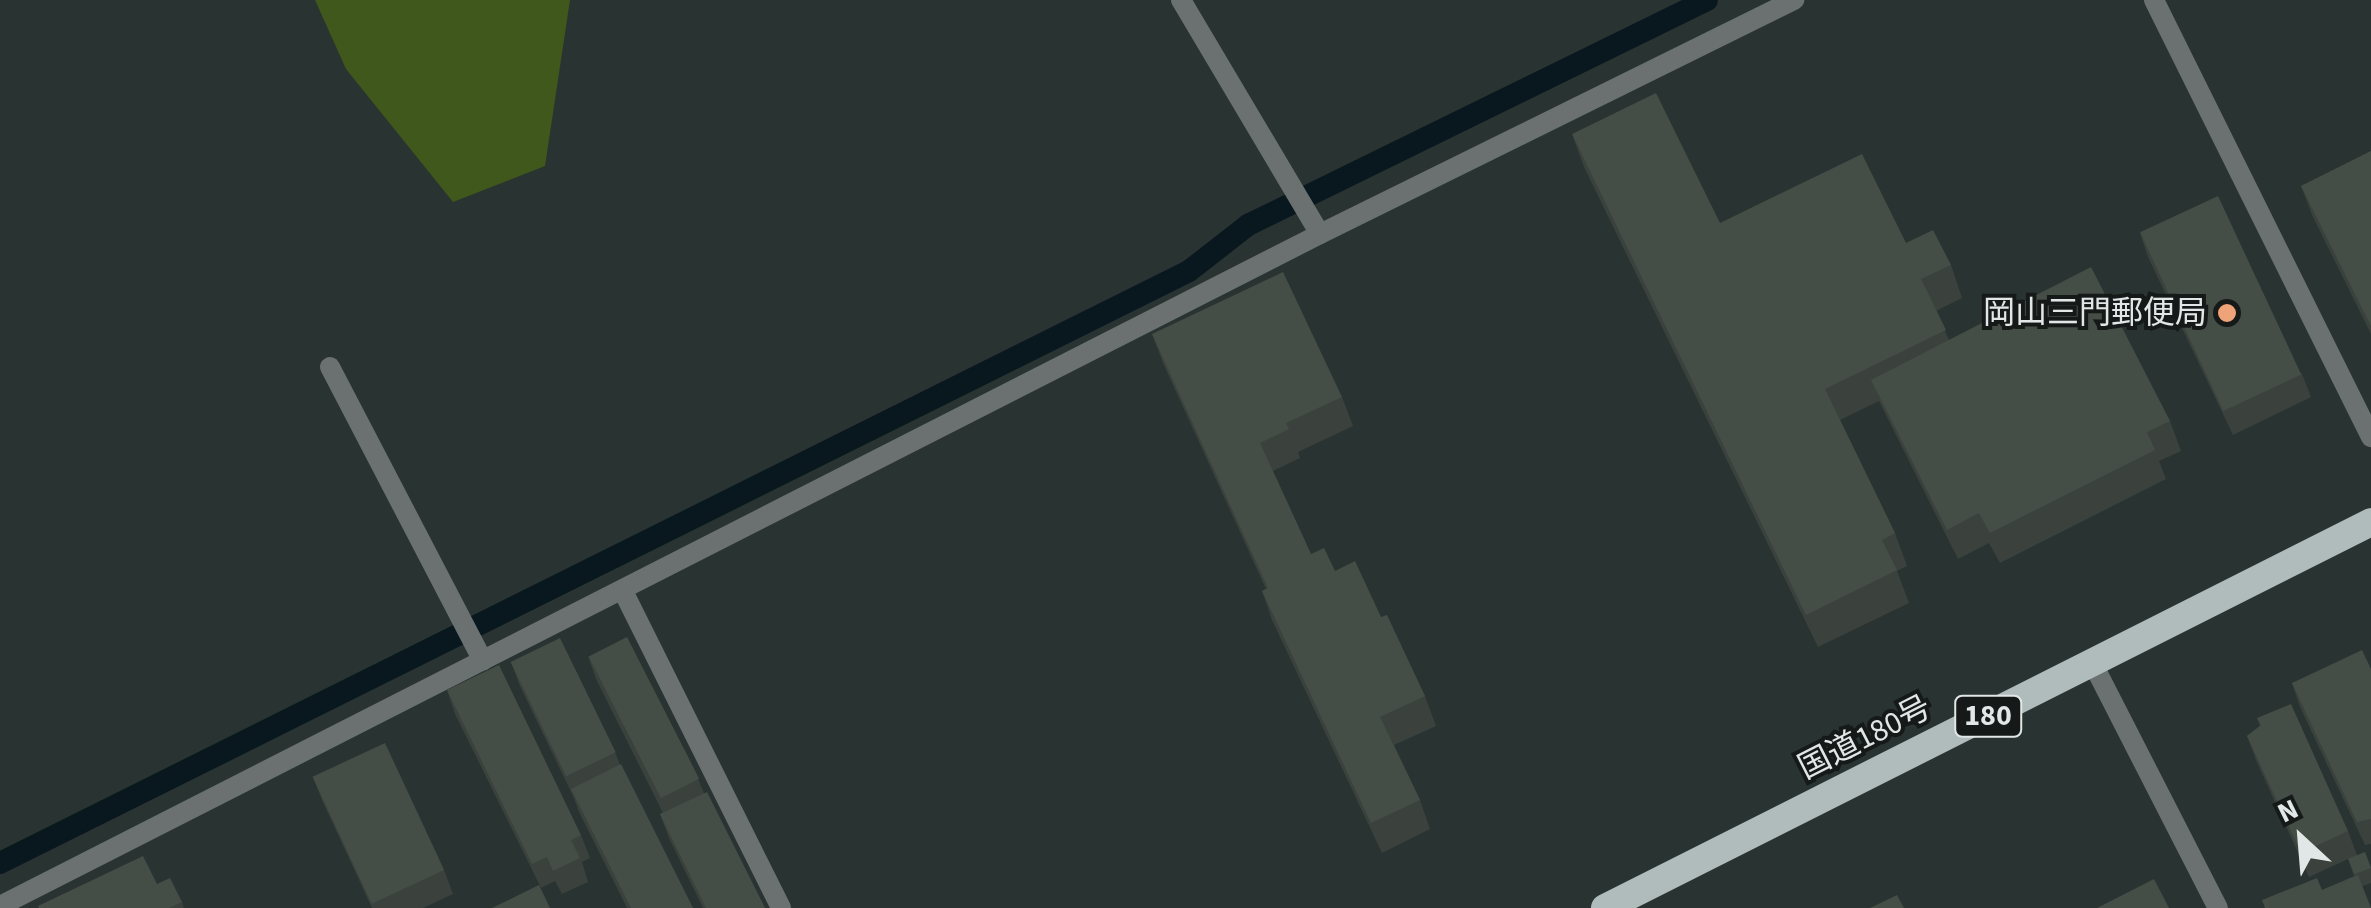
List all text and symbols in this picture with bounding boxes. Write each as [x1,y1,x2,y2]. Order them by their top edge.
place label: 岡山三門郵便局 [1983,294,2207,332]
marker: 岡山三門郵便局 [2216,302,2238,324]
street label: 国道180号 [1792,688,1938,788]
road number: 180 [1953,691,2023,741]
north arrow [2251,788,2351,888]
text: N [2271,789,2305,833]

